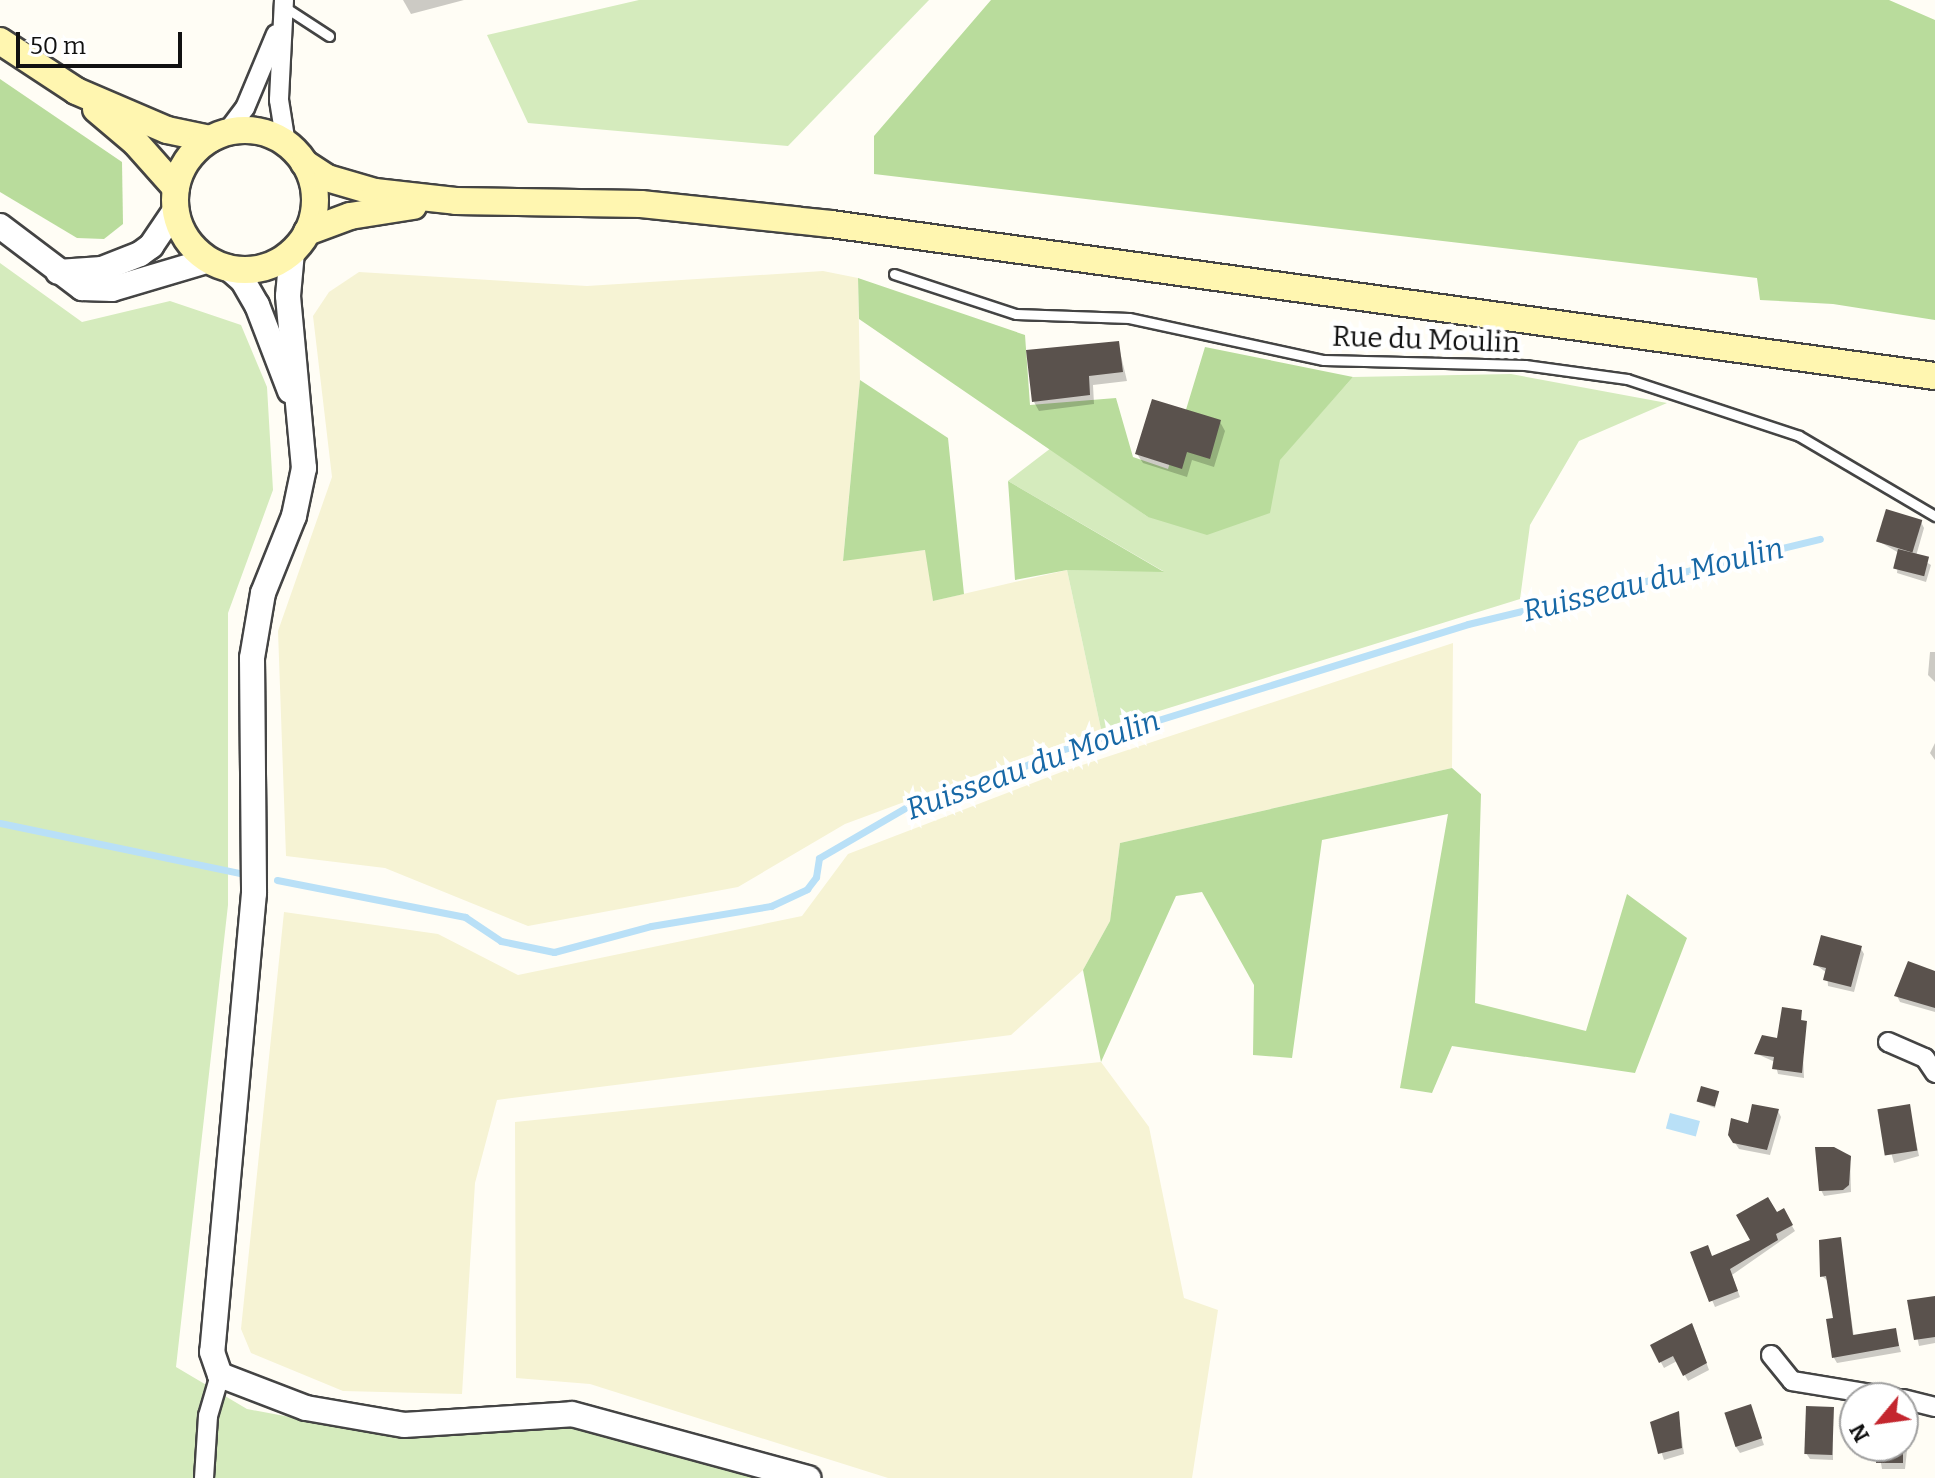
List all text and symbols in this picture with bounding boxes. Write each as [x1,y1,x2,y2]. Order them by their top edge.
scale bar [20,16,186,66]
text: 50 m [30,32,86,60]
street label: Rue du Moulin [1332,320,1520,360]
water label: Ruisseau du Moulin [1519,530,1787,630]
water label: Ruisseau du Moulin [901,702,1165,828]
north arrow [1839,1382,1919,1462]
text: N [1843,1419,1875,1447]

